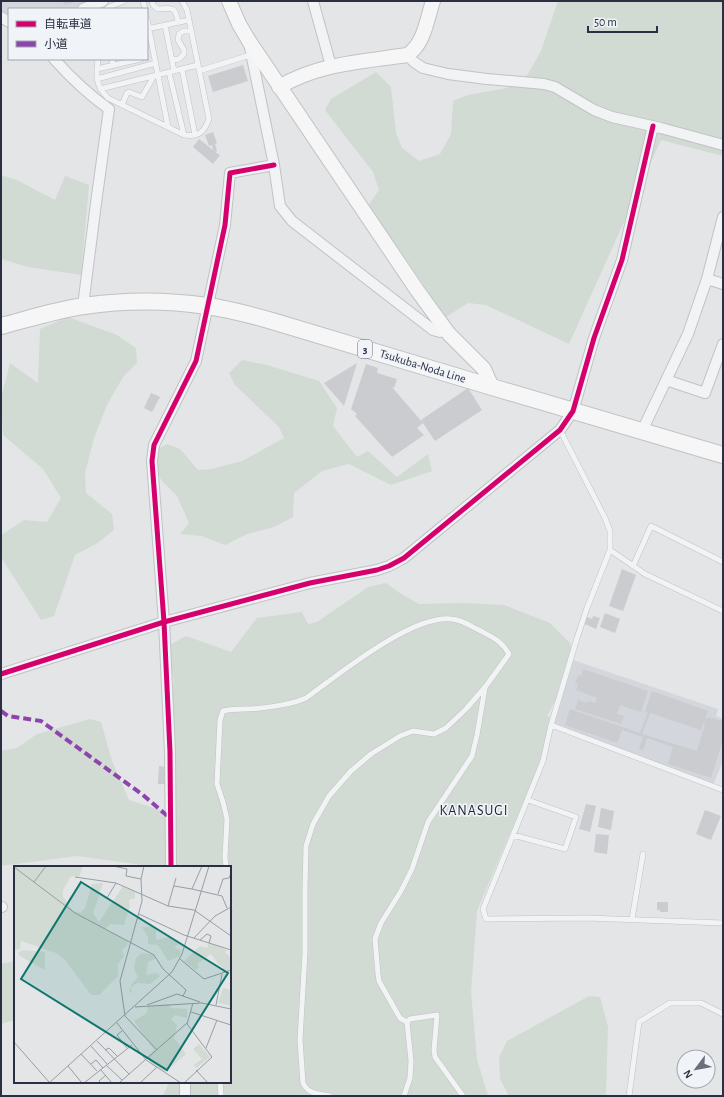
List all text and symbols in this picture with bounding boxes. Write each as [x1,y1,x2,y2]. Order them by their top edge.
legend [8,8,148,60]
scale bar [588,8,657,34]
text: 50 m [594,16,617,28]
text: 自転車道 [44,17,92,30]
text: 小道 [44,37,68,50]
road number: 3 [358,340,372,358]
street label: Tsukuba-Noda Line [378,347,468,385]
district label: KANASUGI [440,804,508,818]
inset map [14,866,231,1083]
north arrow [676,1049,716,1089]
text: N [681,1068,695,1080]

